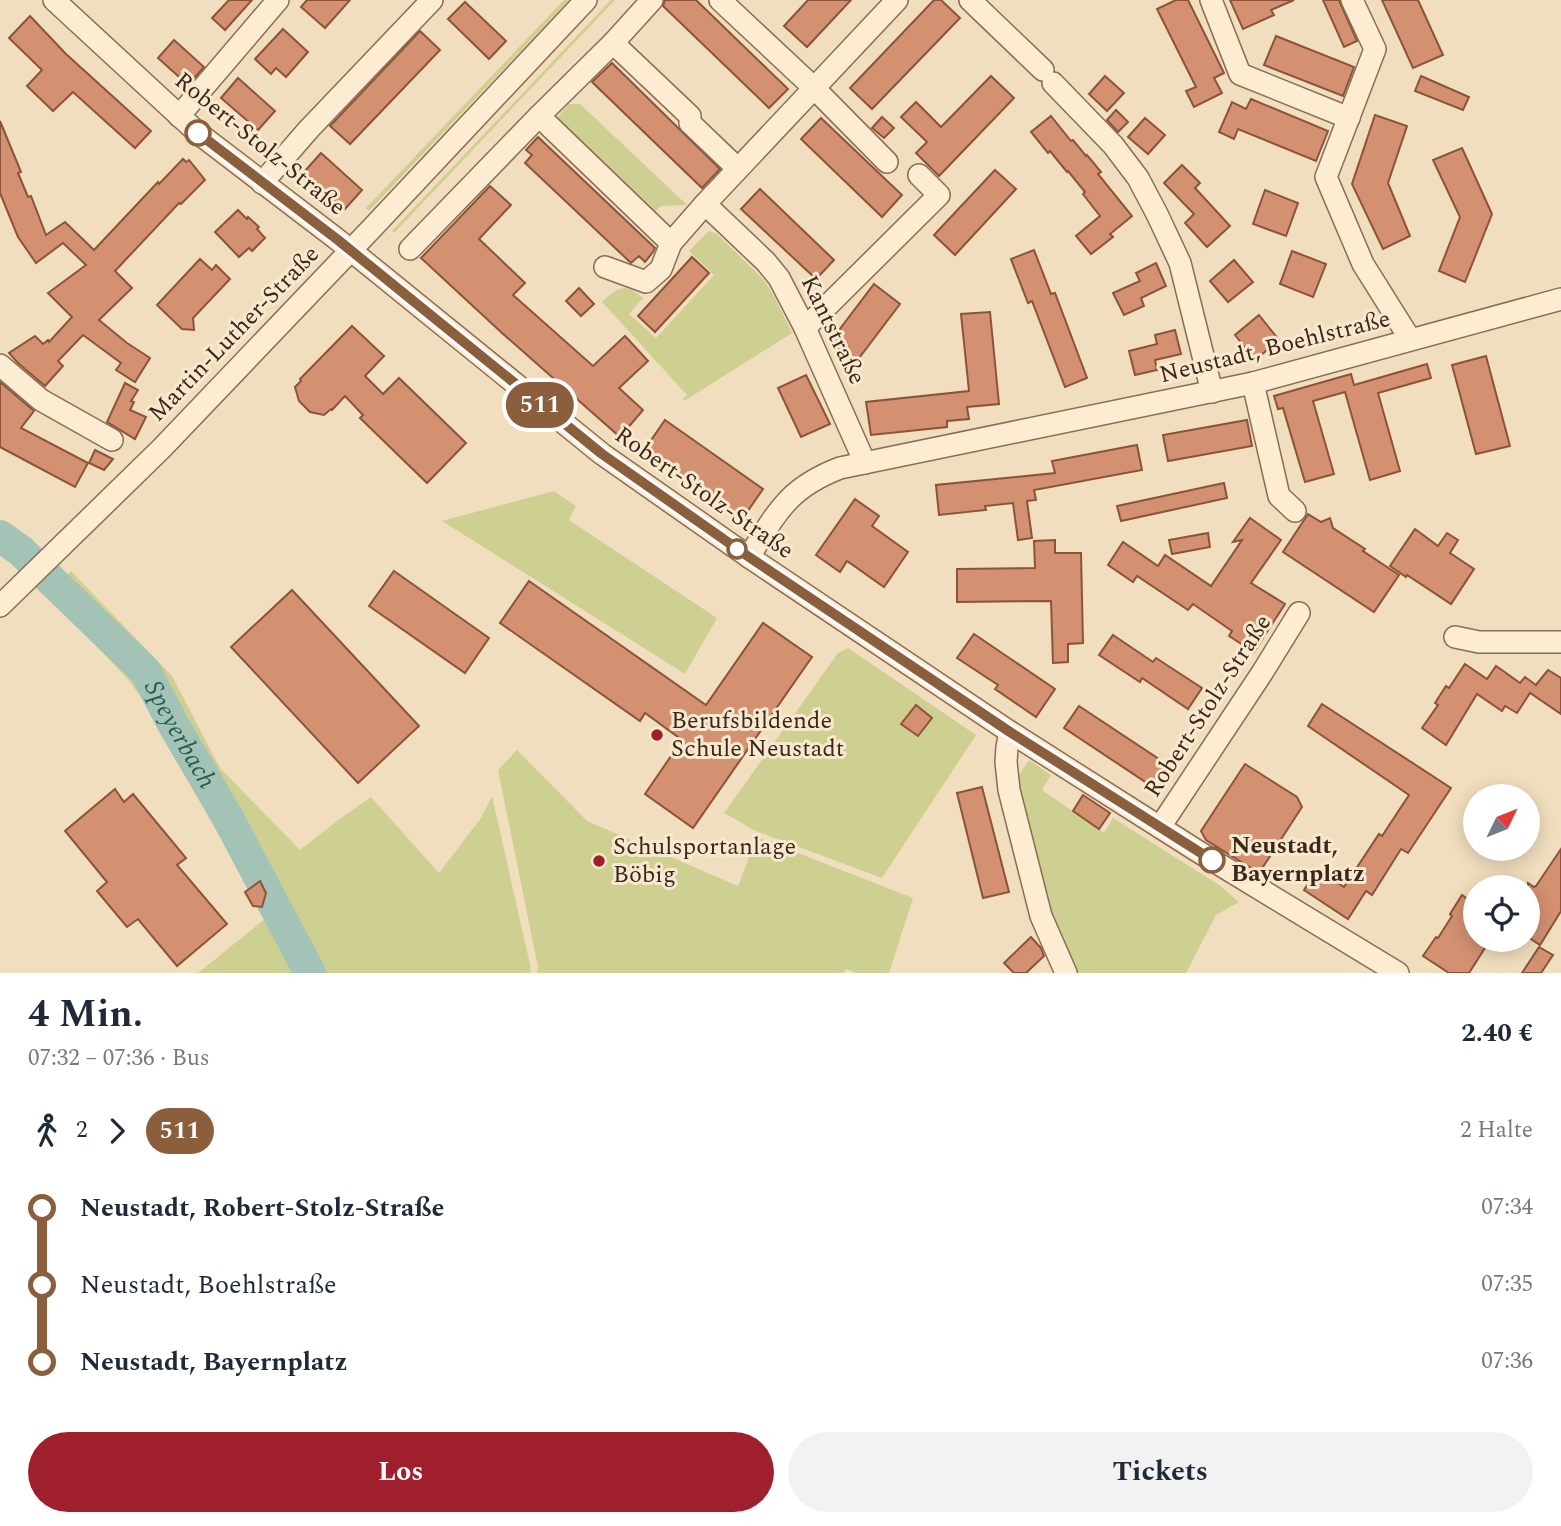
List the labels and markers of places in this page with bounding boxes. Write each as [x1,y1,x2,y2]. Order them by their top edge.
unlabelled marker [185,120,211,146]
unlabelled marker [727,539,747,559]
place label: Berufsbildende Schule Neustadt [671,703,844,767]
marker: Berufsbildende Schule Neustadt [649,727,665,743]
place label: Neustadt, Bayernplatz [1231,828,1365,892]
place label: Schulsportanlage Böbig [613,829,796,893]
marker: Neustadt, Bayernplatz [1199,847,1225,873]
marker: Schulsportanlage Böbig [591,853,607,869]

